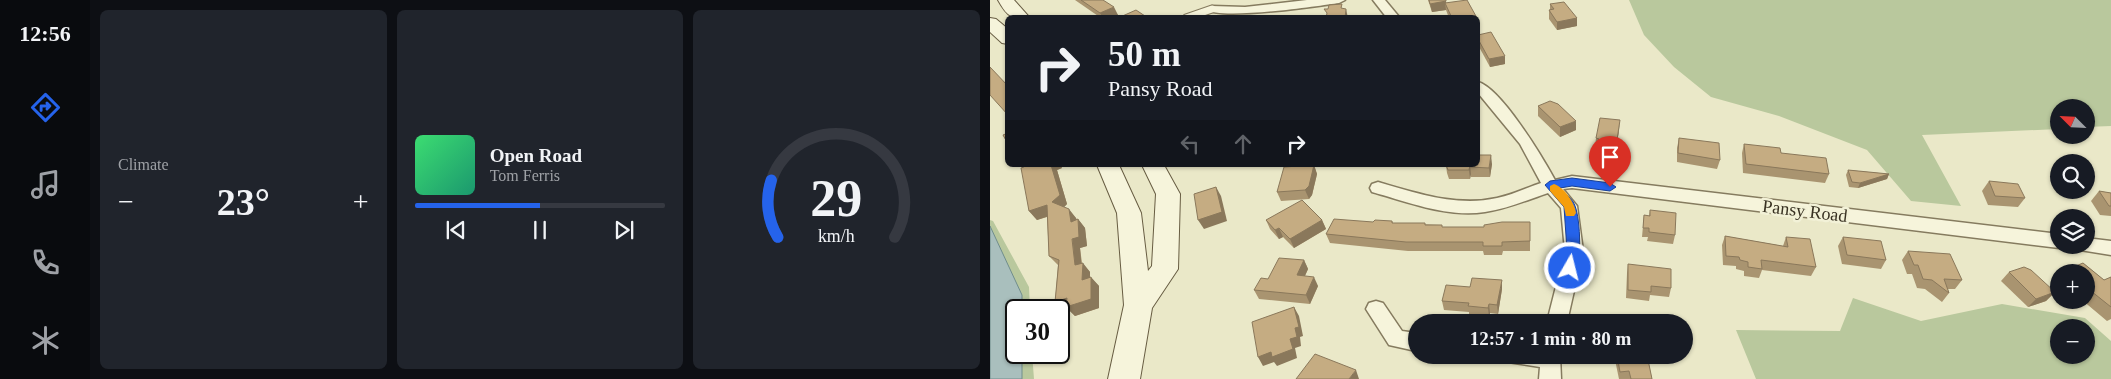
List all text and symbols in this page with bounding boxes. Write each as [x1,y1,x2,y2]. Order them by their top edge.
text: 12:56 [19,21,71,46]
icon: right [1025,35,1090,100]
text: 50 m [1108,35,1181,74]
text: Pansy Road [1108,76,1213,101]
icon: directions [28,90,63,125]
north arrow [2050,99,2095,144]
map controls [2050,99,2095,364]
icon: left [1176,130,1204,158]
icon: ahead [1229,130,1257,158]
icon: right [1282,130,1310,158]
pin [1589,136,1631,187]
icon: arrive [1596,143,1624,171]
text: Open Road [490,145,582,166]
button: search [2050,154,2095,199]
text: Climate [118,156,169,173]
icon: music [28,167,63,202]
text: Tom Ferris [490,167,560,184]
text: 29 [811,170,863,227]
text: 23° [217,181,270,223]
text: − [118,186,134,217]
text: + [353,186,369,217]
street label: Pansy Road [1761,196,1849,226]
button: layers [2050,209,2095,254]
icon: previous [442,216,470,244]
icon: pause [526,216,554,244]
icon: next [610,216,638,244]
text: km/h [818,226,855,246]
position arrow [1543,241,1595,293]
icon: phone [28,245,63,280]
button: + [2050,264,2095,309]
speed limit sign: 30 [1005,299,1070,364]
button: − [2050,319,2095,364]
icon: climate [28,323,63,358]
text: 12:57 · 1 min · 80 m [1470,328,1631,349]

